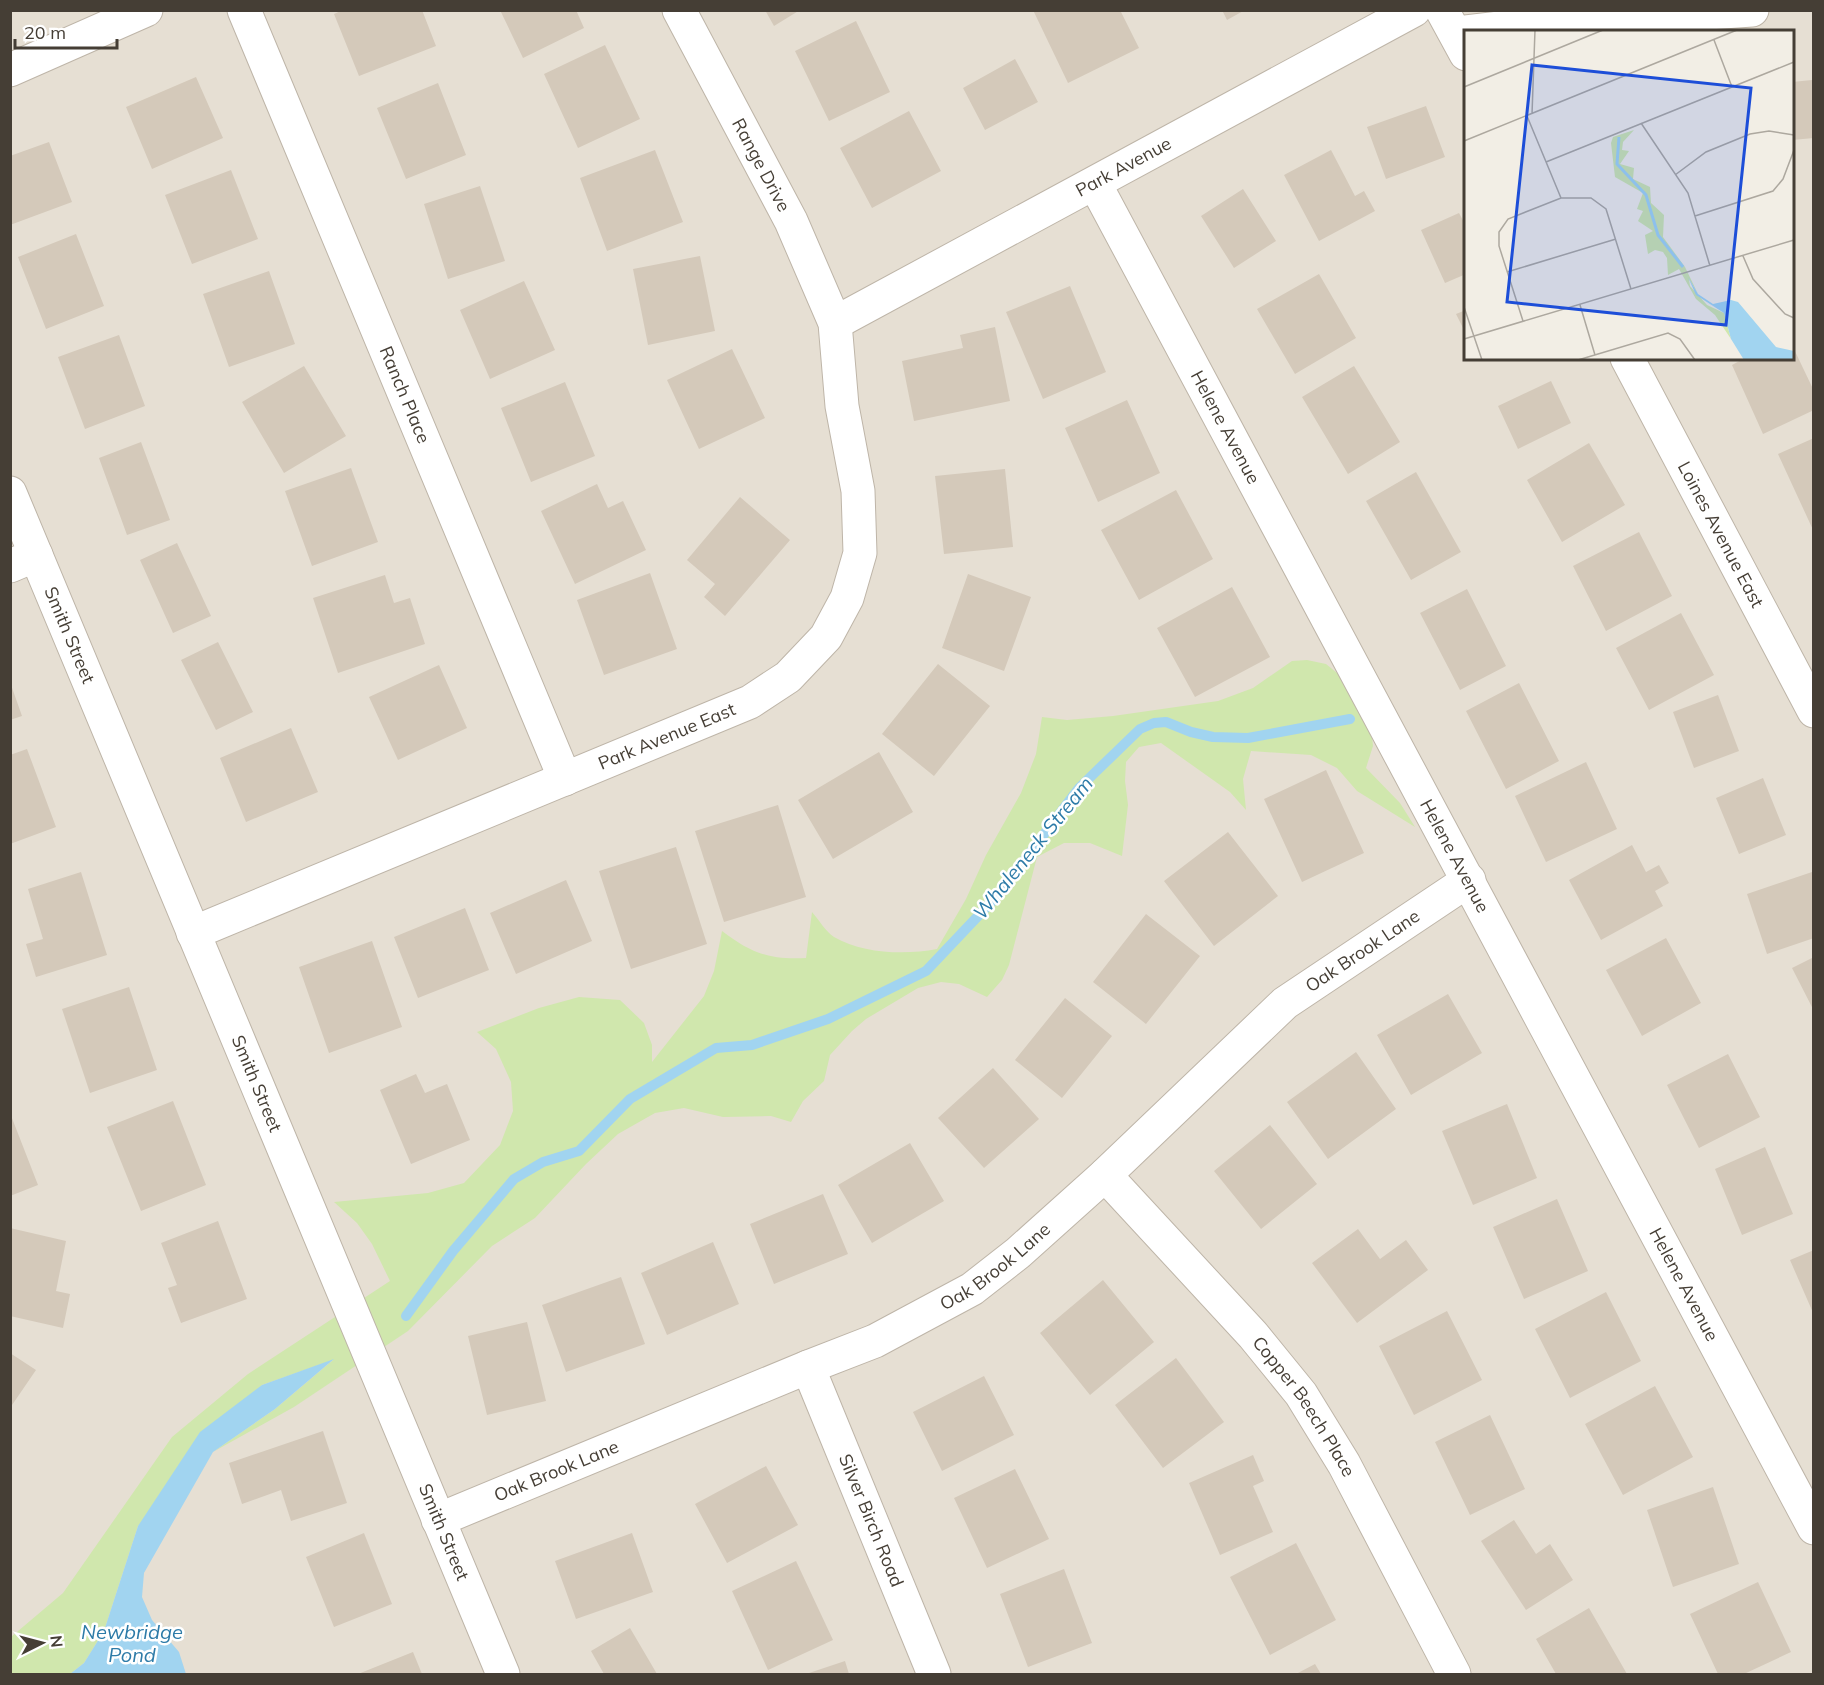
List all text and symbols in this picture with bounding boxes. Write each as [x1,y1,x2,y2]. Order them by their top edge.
scale bar [15,12,117,50]
text: 20 m [24,21,66,44]
inset map [1464,30,1794,360]
street label: Range Drive [727,114,796,215]
street label: Park Avenue [1071,131,1175,202]
street label: Ranch Place [375,343,436,447]
street label: Helene Avenue [1186,366,1265,488]
street label: Loines Avenue East [1673,457,1769,612]
street label: Smith Street [39,583,100,687]
street label: Park Avenue East [595,697,739,775]
water label: Whaleneck Stream [967,771,1098,924]
street label: Helene Avenue [1415,795,1495,916]
street label: Oak Brook Lane [1301,904,1424,997]
street label: Smith Street [227,1032,287,1135]
street label: Oak Brook Lane [936,1218,1055,1315]
street label: Helene Avenue [1644,1223,1724,1345]
street label: Copper Beech Place [1248,1331,1361,1480]
street label: Oak Brook Lane [490,1435,622,1507]
street label: Silver Birch Road [834,1451,909,1590]
street label: Smith Street [414,1480,475,1584]
north arrow [12,1613,72,1673]
water label: Newbridge Pond [81,1619,183,1667]
text: N [46,1634,67,1648]

